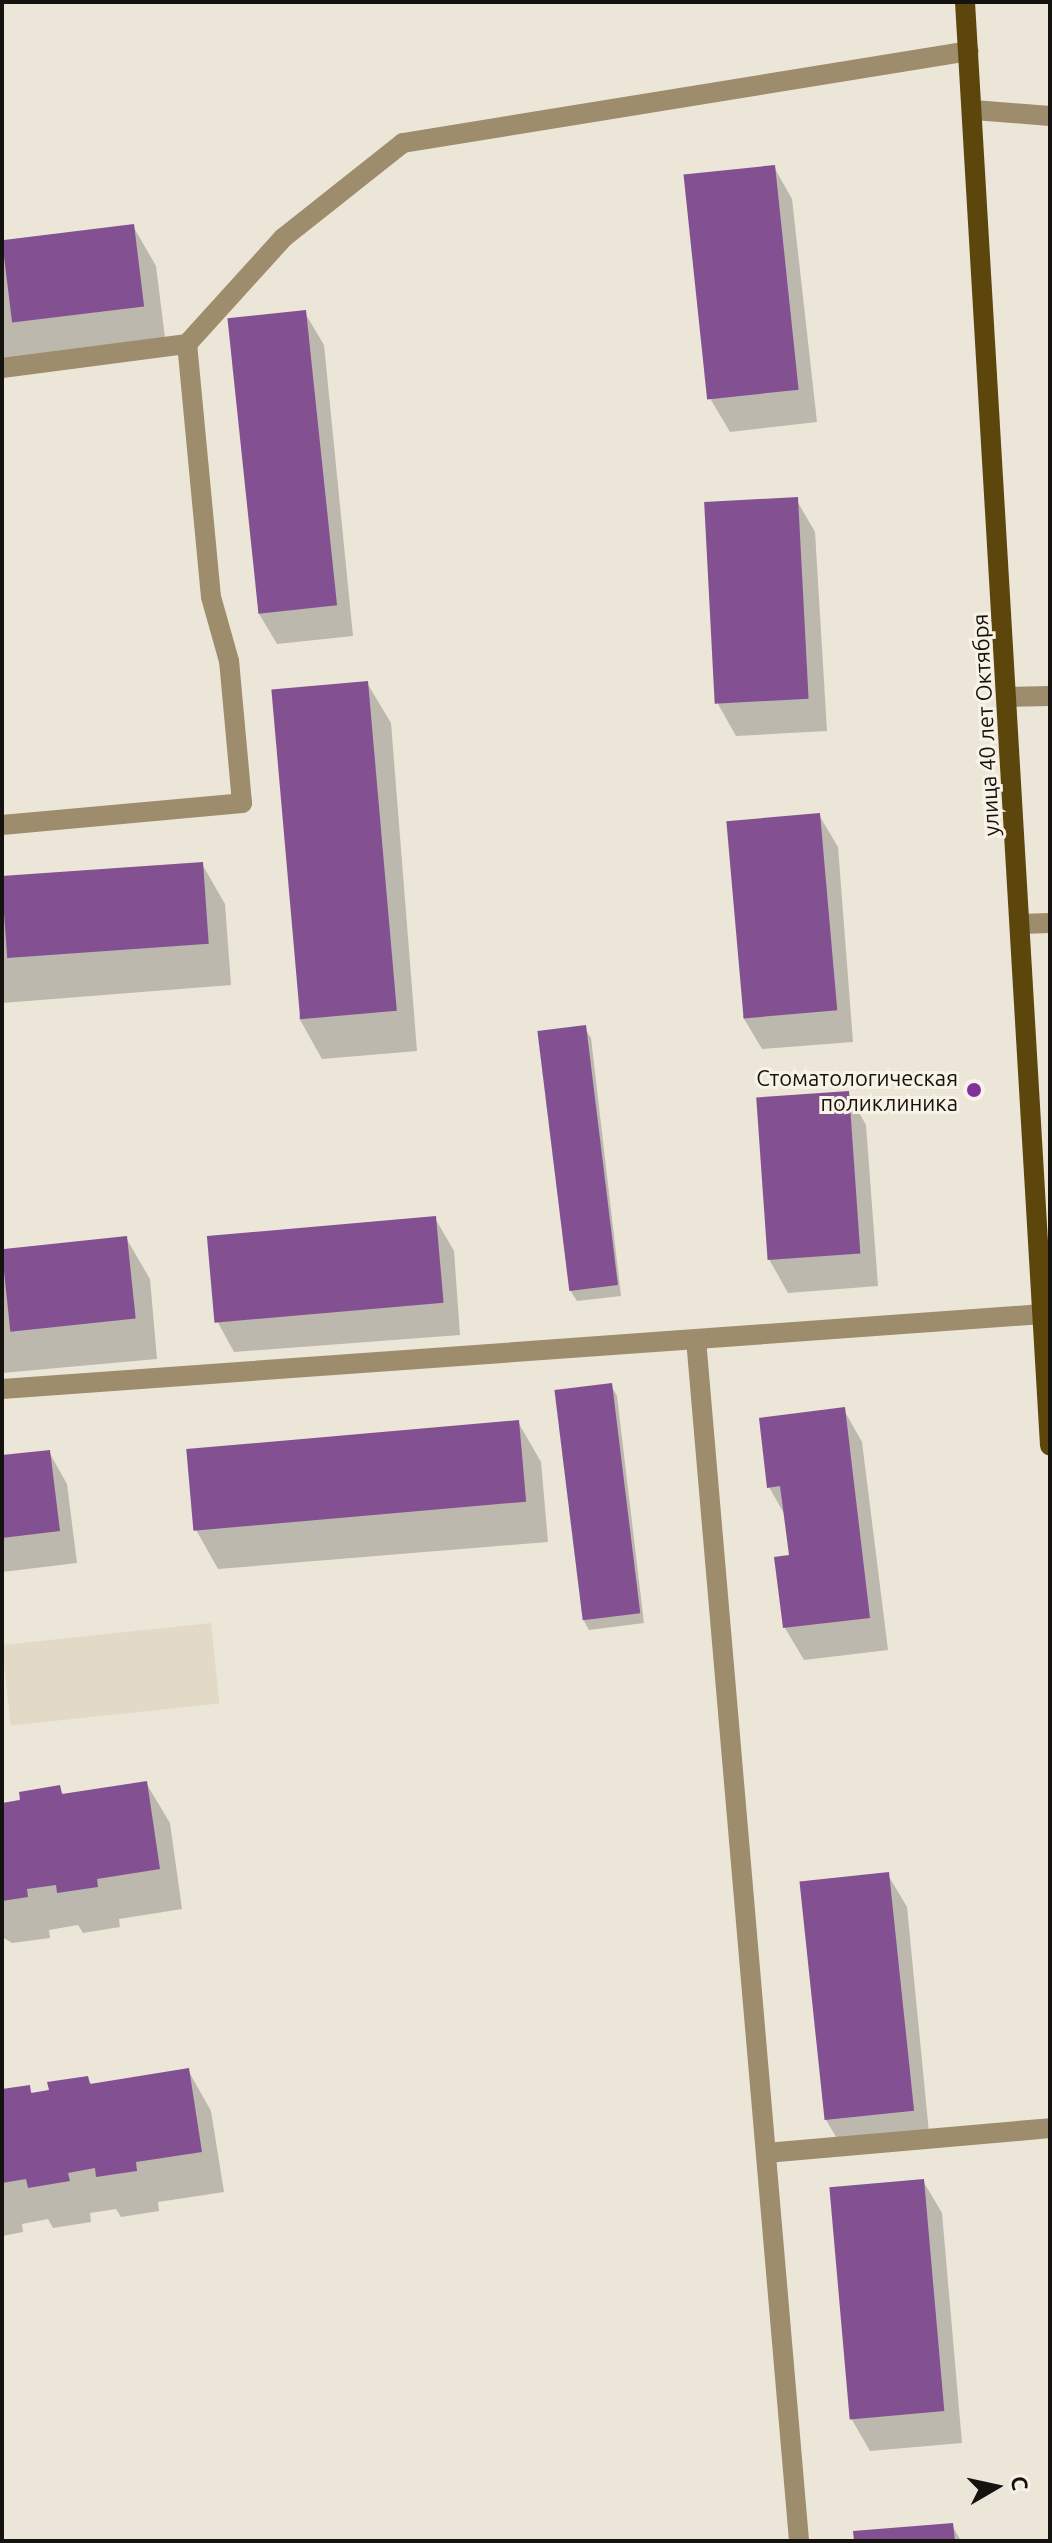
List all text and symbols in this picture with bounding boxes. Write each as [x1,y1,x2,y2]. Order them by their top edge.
street label: улица 40 лет Октября [966,613,1004,837]
place label: Стоматологическая поликлиника [756,1064,958,1116]
marker: Стоматологическая поликлиника [965,1081,983,1099]
north arrow [956,2447,1036,2527]
text: С [1007,2474,1034,2492]

